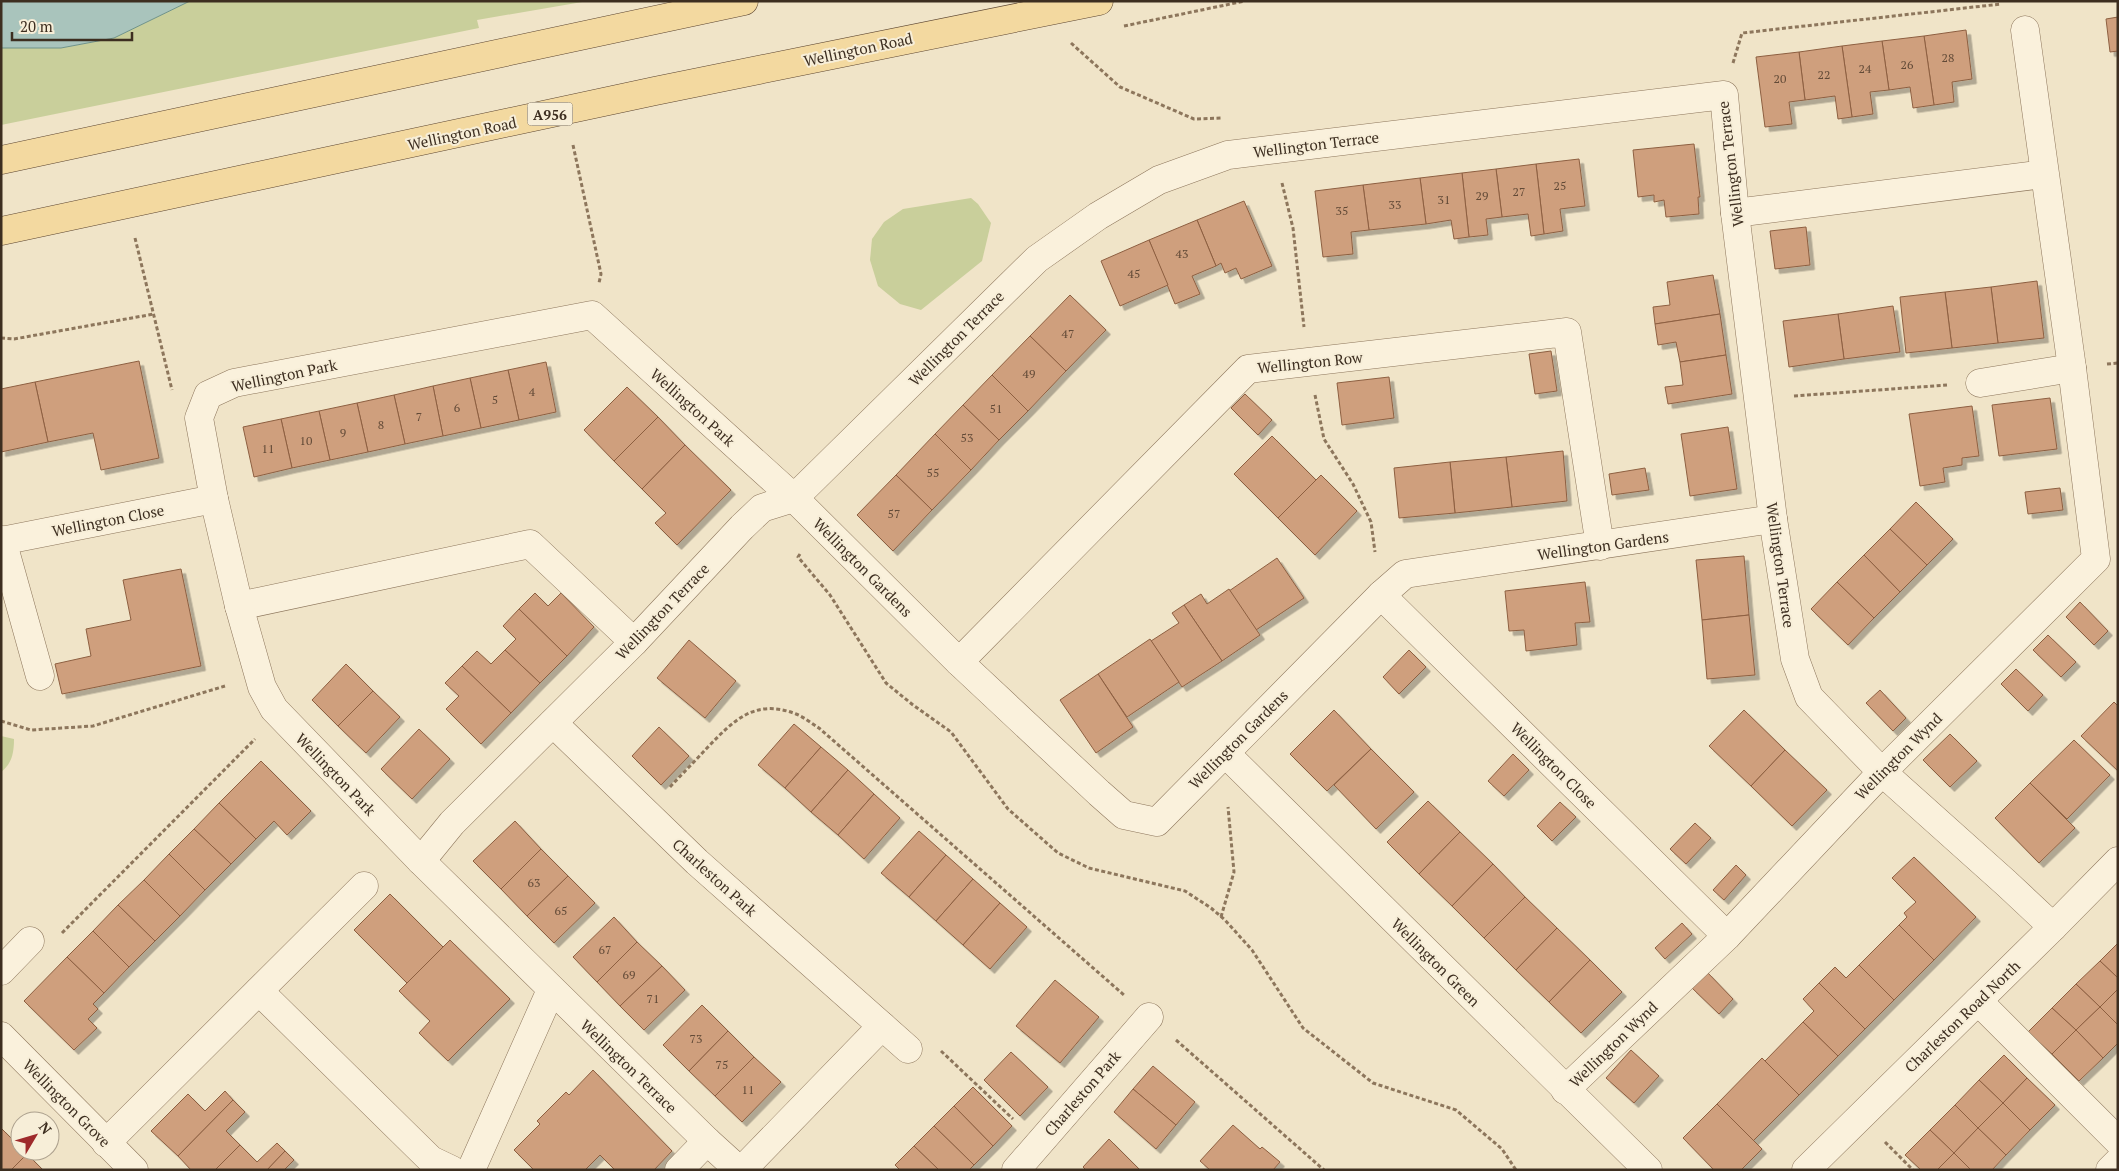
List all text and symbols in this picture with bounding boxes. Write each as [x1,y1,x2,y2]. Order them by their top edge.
scale bar [12,10,132,42]
text: 20 m [20,16,53,36]
street label: Wellington Road [802,28,914,70]
house number: 28 [1942,50,1954,65]
house number: 26 [1901,57,1914,72]
house number: 24 [1859,61,1872,76]
house number: 22 [1818,67,1830,82]
house number: 20 [1774,71,1786,86]
street label: Wellington Terrace [1712,100,1748,228]
road number: A956 [528,102,572,126]
street label: Wellington Road [406,112,518,154]
street label: Wellington Terrace [1252,126,1380,162]
house number: 25 [1554,178,1566,193]
house number: 27 [1513,184,1525,199]
house number: 29 [1476,188,1488,203]
house number: 31 [1438,192,1450,207]
house number: 33 [1389,197,1401,212]
house number: 35 [1336,203,1348,218]
house number: 43 [1176,246,1188,261]
house number: 45 [1128,266,1140,281]
street label: Wellington Terrace [904,286,1008,390]
house number: 47 [1062,326,1074,341]
street label: Wellington Row [1256,346,1365,377]
street label: Wellington Park [229,354,339,396]
street label: Wellington Park [646,364,740,451]
house number: 49 [1023,366,1035,381]
house number: 4 [529,384,536,399]
house number: 5 [492,392,498,407]
house number: 6 [454,400,461,415]
house number: 51 [990,401,1002,416]
house number: 7 [416,409,422,424]
house number: 8 [378,417,384,432]
house number: 9 [340,425,346,440]
house number: 53 [961,430,973,445]
house number: 10 [300,433,312,448]
house number: 11 [262,441,274,456]
house number: 55 [927,465,939,480]
street label: Wellington Close [50,499,166,541]
street label: Wellington Terrace [1762,501,1800,629]
house number: 57 [888,506,900,521]
street label: Wellington Gardens [809,513,917,621]
street label: Wellington Gardens [1536,526,1670,564]
street label: Wellington Terrace [611,559,713,663]
street label: Wellington Gardens [1184,685,1292,793]
street label: Wellington Wynd [1850,708,1946,804]
street label: Wellington Close [1507,718,1601,812]
street label: Wellington Park [292,728,381,820]
street label: Charleston Park [669,834,762,920]
house number: 63 [528,875,540,890]
house number: 65 [555,903,567,918]
street label: Wellington Green [1387,913,1485,1011]
house number: 67 [599,942,611,957]
street label: Charleston Road North [1900,955,2024,1076]
house number: 69 [623,967,635,982]
house number: 71 [647,991,659,1006]
street label: Wellington Wynd [1565,997,1661,1091]
street label: Wellington Terrace [577,1015,681,1117]
house number: 73 [690,1031,702,1046]
street label: Charleston Park [1039,1046,1125,1140]
street label: Wellington Grove [19,1055,115,1151]
house number: 75 [716,1057,728,1072]
house number: 11 [742,1082,754,1097]
north arrow [10,1111,60,1161]
text: N [35,1118,57,1138]

